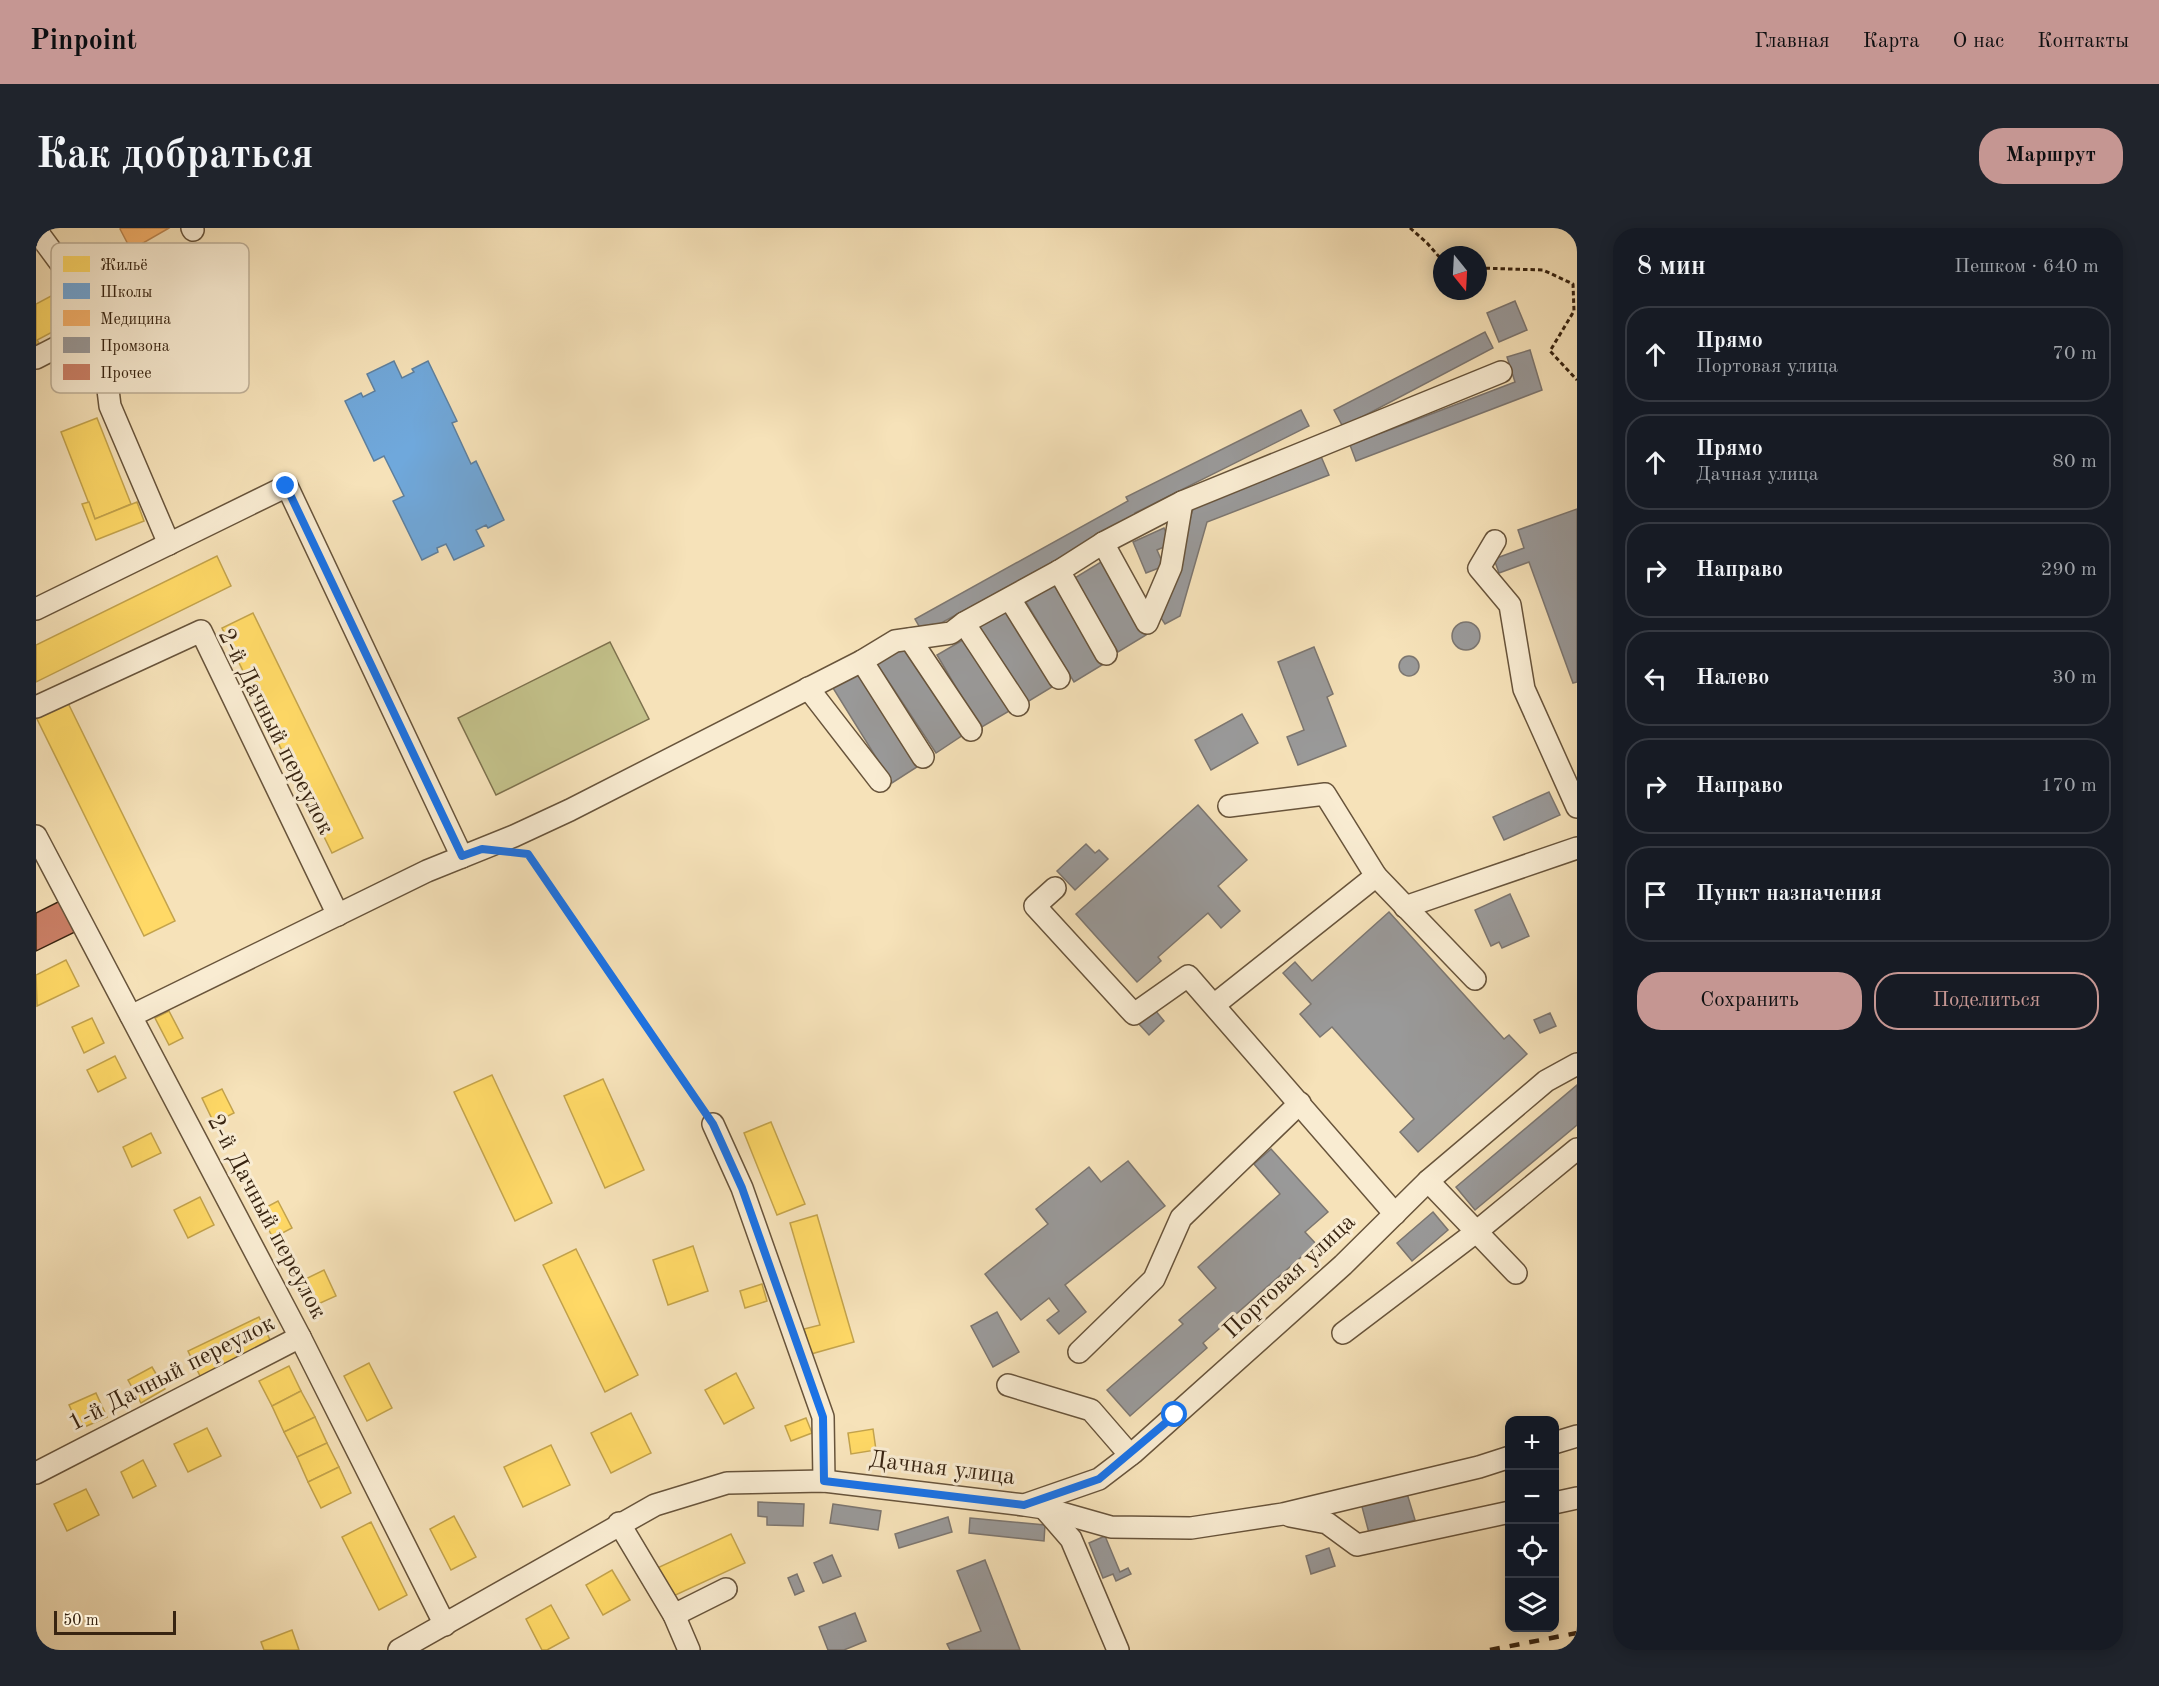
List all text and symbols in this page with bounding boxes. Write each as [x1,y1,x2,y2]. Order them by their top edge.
text: Pinpoint [30,28,137,56]
text: Главная [1754,31,1830,52]
text: Карта [1863,31,1920,52]
text: О нас [1953,31,2004,52]
text: Контакты [2037,31,2129,52]
button: Маршрут [1979,128,2123,184]
text: Как добраться [36,135,313,177]
legend [51,243,249,393]
north arrow [1433,246,1487,300]
text: 8 мин [1637,254,1706,280]
text: Пешком · 640 m [1954,257,2099,277]
text: Жильё [100,258,148,274]
text: Школы [100,285,152,301]
text: Медицина [100,312,171,328]
text: Прямо [1696,330,1763,352]
icon: ahead [1639,338,1672,371]
text: Промзона [100,339,170,355]
text: 70 m [2052,344,2097,364]
text: Портовая улица [1696,357,1838,377]
text: Прочее [100,366,152,382]
text: Прямо [1696,438,1763,460]
icon: ahead [1639,446,1672,479]
text: 80 m [2052,452,2097,472]
text: Дачная улица [1696,465,1819,485]
route end [272,472,298,498]
icon: right [1639,554,1672,587]
text: Направо [1696,559,1783,581]
text: 290 m [2041,560,2097,580]
street label: 2-й Дачный переулок [213,625,337,839]
icon: left [1639,662,1672,695]
text: Налево [1696,667,1769,689]
text: 30 m [2052,668,2097,688]
icon: right [1639,770,1672,803]
text: Направо [1696,775,1783,797]
text: 170 m [2041,776,2097,796]
icon: arrive [1639,878,1672,911]
text: Пункт назначения [1696,883,1882,905]
button: Сохранить [1637,972,1862,1030]
button: Поделиться [1874,972,2099,1030]
street label: 2-й Дачный переулок [202,1111,330,1323]
street label: Портовая улица [1219,1210,1361,1344]
street label: 1-й Дачный переулок [65,1312,279,1436]
route start [1161,1401,1187,1427]
map controls [1505,1416,1559,1632]
button: + [1505,1416,1559,1470]
street label: Дачная улица [867,1448,1017,1490]
button: − [1505,1470,1559,1524]
button: locate [1505,1524,1559,1578]
button: layers [1505,1578,1559,1632]
scale bar [54,1608,176,1636]
text: 50 m [63,1613,99,1629]

